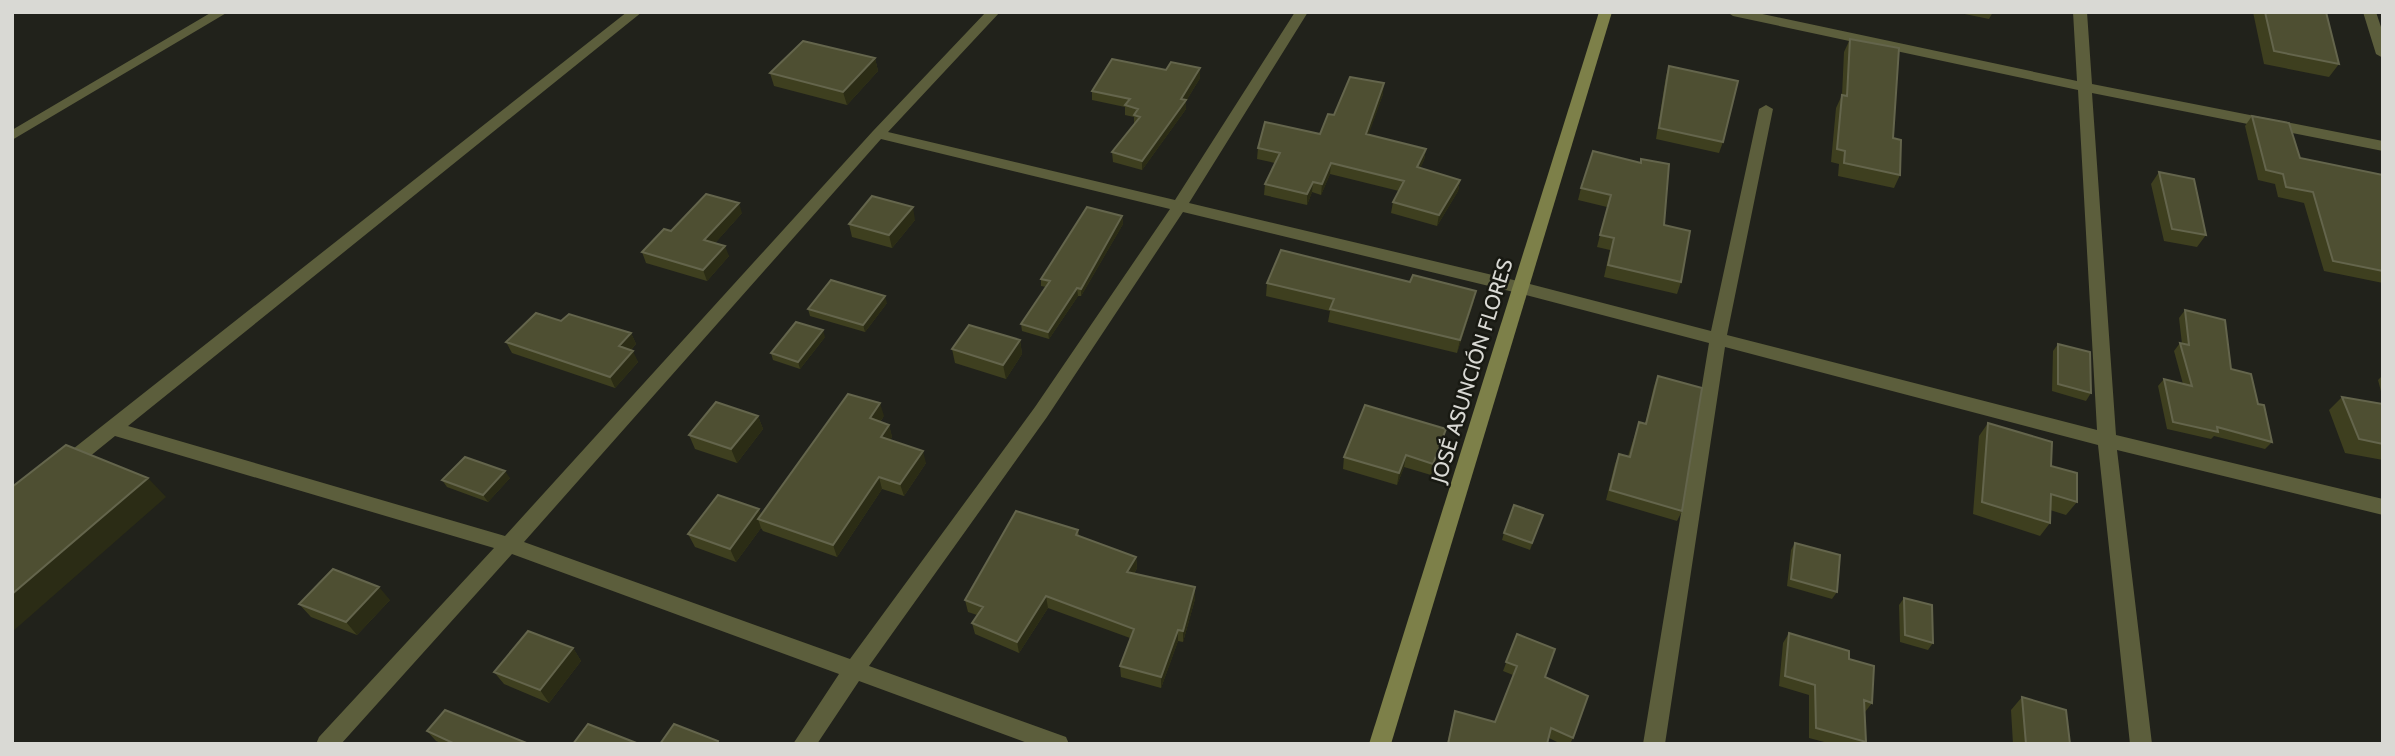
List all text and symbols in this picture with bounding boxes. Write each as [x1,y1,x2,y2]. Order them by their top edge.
street label: JOSÉ ASUNCIÓN FLORES [1425,256,1518,487]

